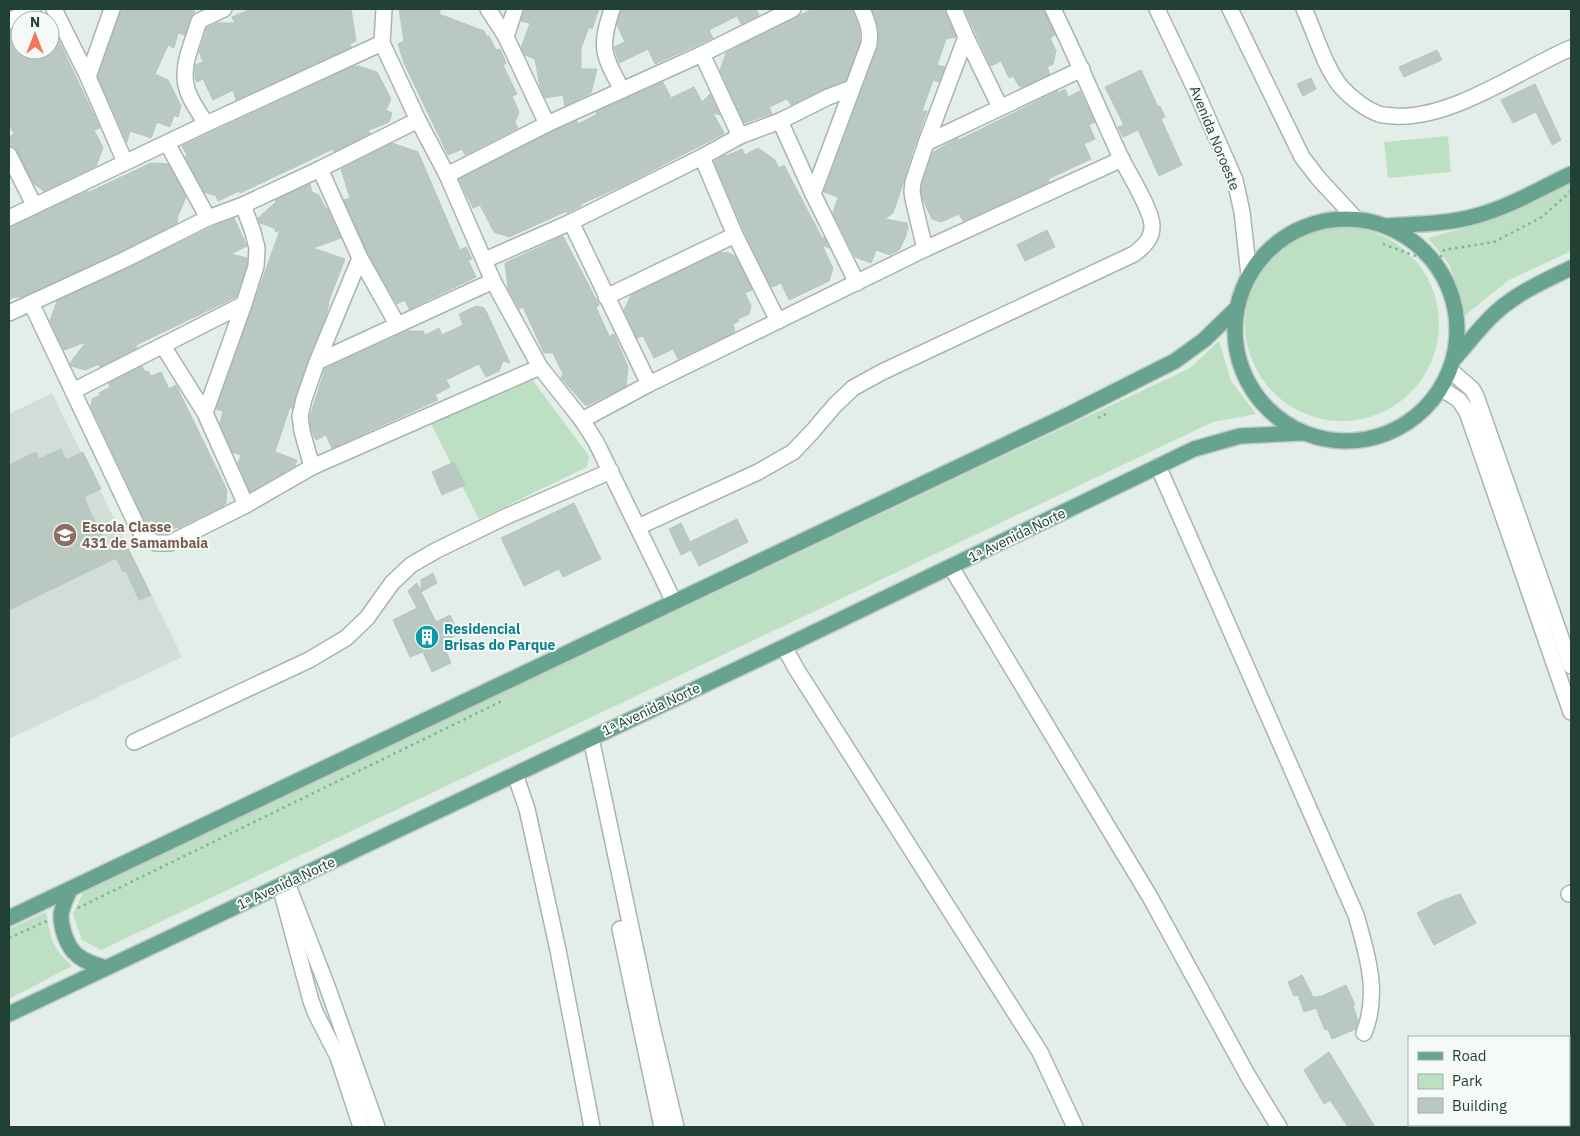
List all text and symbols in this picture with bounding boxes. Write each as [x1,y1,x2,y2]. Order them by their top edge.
north arrow [10,10,60,60]
text: N [30,13,40,31]
street label: Avenida Noroeste [1186,83,1244,193]
street label: 1ᵃ Avenida Norte [965,504,1069,566]
place label: Escola Classe 431 de Samambaia [82,518,208,552]
school or university icon: Escola Classe 431 de Samambaia [52,522,78,548]
place label: Residencial Brisas do Parque [444,620,555,654]
building icon: Residencial Brisas do Parque [414,624,440,650]
street label: 1ᵃ Avenida Norte [599,678,703,740]
street label: 1ᵃ Avenida Norte [234,852,338,914]
legend [1408,1036,1570,1126]
text: Road [1452,1046,1487,1065]
text: Park [1452,1071,1482,1090]
text: Building [1452,1096,1507,1115]

